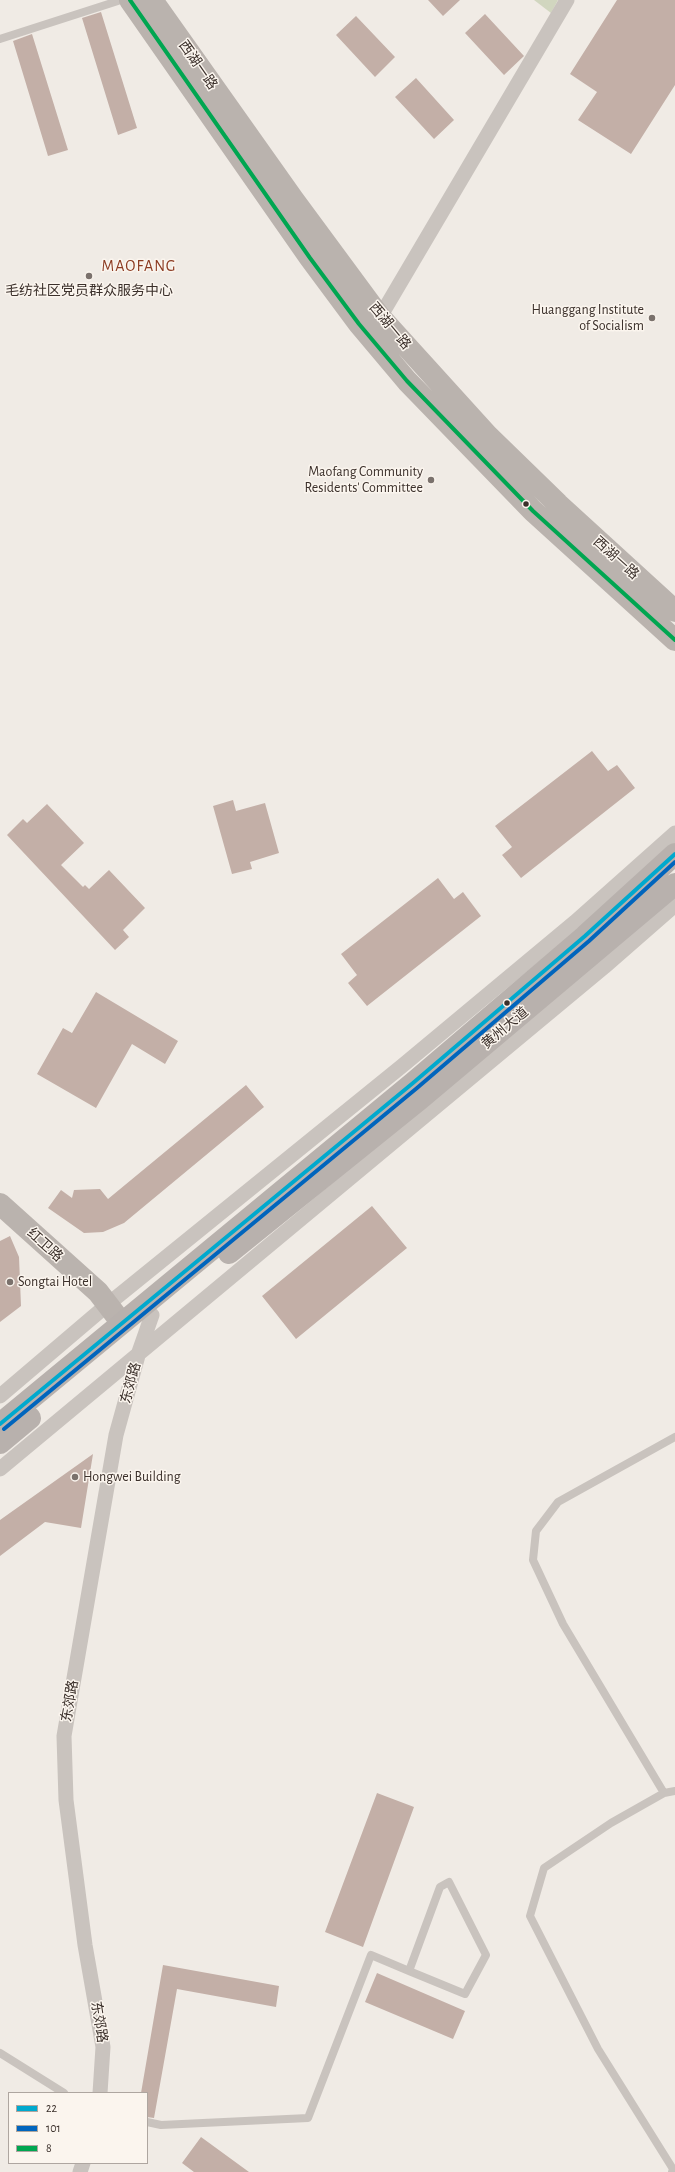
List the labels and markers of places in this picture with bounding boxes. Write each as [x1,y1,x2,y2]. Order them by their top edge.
marker: 毛纺社区党员群众服务中心 [84,271,94,281]
place label: 毛纺社区党员群众服务中心 [5,283,173,299]
place label: Huanggang Institute of Socialism [532,302,644,334]
marker: Huanggang Institute of Socialism [647,313,657,323]
place label: Maofang Community Residents' Committee [304,464,423,496]
marker: Maofang Community Residents' Committee [426,475,436,485]
unlabelled marker [521,499,531,509]
unlabelled marker [502,998,512,1008]
place label: Songtai Hotel [18,1274,92,1290]
marker: Songtai Hotel [5,1277,15,1287]
place label: Hongwei Building [83,1469,181,1485]
marker: Hongwei Building [70,1472,80,1482]

